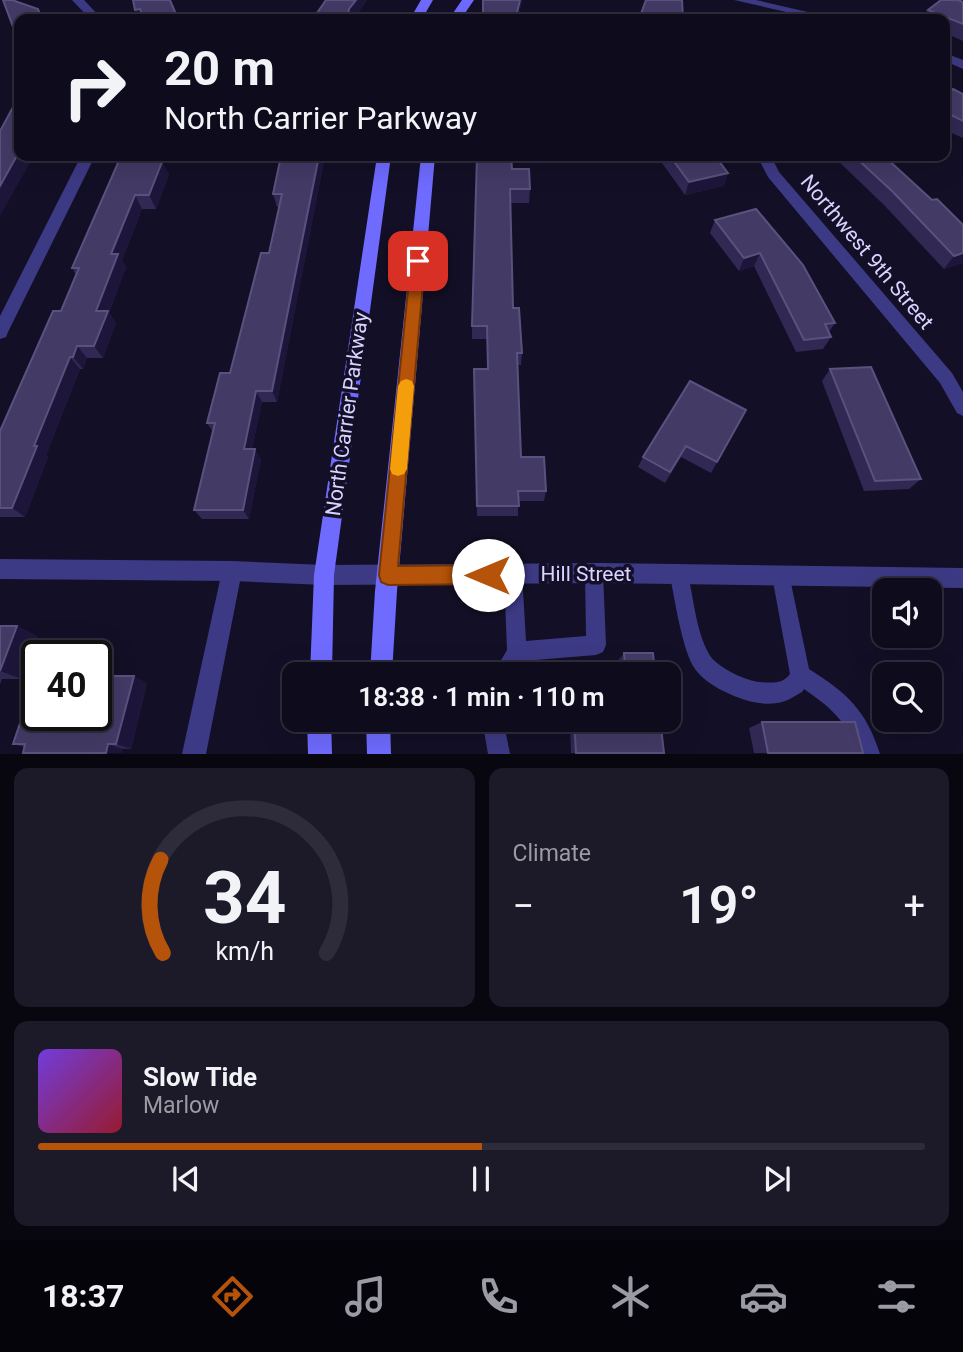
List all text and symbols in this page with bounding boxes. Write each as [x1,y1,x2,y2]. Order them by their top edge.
text: 20 m [164,40,275,97]
icon: right [49,42,140,133]
text: North Carrier Parkway [164,99,477,137]
street label: Northwest 9th Street [796,170,939,334]
pin [388,231,448,291]
icon: arrive [399,242,437,280]
street label: North Carrier Parkway [321,311,373,517]
position arrow [451,538,525,612]
street label: Hill Street [541,562,632,586]
map controls [872,578,942,732]
button: sound [872,578,942,648]
speed limit sign: 40 [21,640,112,731]
button: search [872,662,942,732]
text: 18:38 · 1 min · 110 m [358,682,605,712]
text: Climate [513,840,591,867]
text: 34 [202,856,286,942]
text: 19° [679,875,759,936]
text: − [513,884,534,928]
text: + [903,884,925,928]
text: km/h [215,937,274,966]
text: Slow Tide [143,1062,257,1092]
text: Marlow [143,1092,219,1119]
icon: previous [167,1160,205,1198]
icon: pause [462,1160,500,1198]
icon: next [758,1160,796,1198]
icon: directions [208,1272,257,1321]
icon: music [341,1272,390,1321]
icon: phone [474,1272,523,1321]
icon: climate [606,1272,655,1321]
icon: car [739,1272,788,1321]
icon: filters [872,1272,921,1321]
text: 18:37 [42,1277,124,1315]

